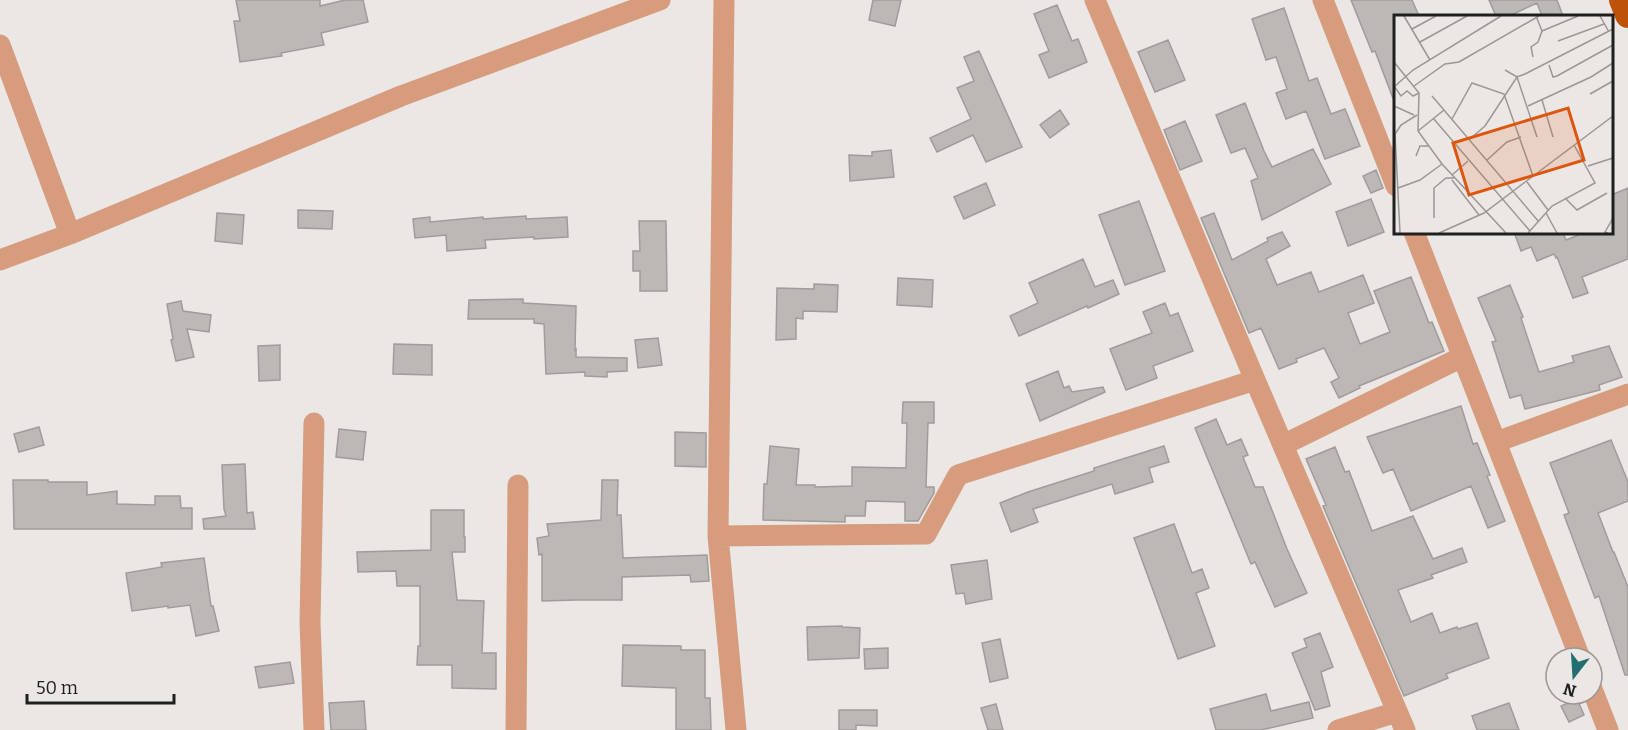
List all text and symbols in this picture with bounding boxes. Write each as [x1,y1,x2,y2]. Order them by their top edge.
inset map [1394,15,1613,234]
north arrow [1544,646,1604,706]
scale bar [27,667,174,705]
text: 50 m [36,677,78,699]
text: N [1561,679,1578,701]

